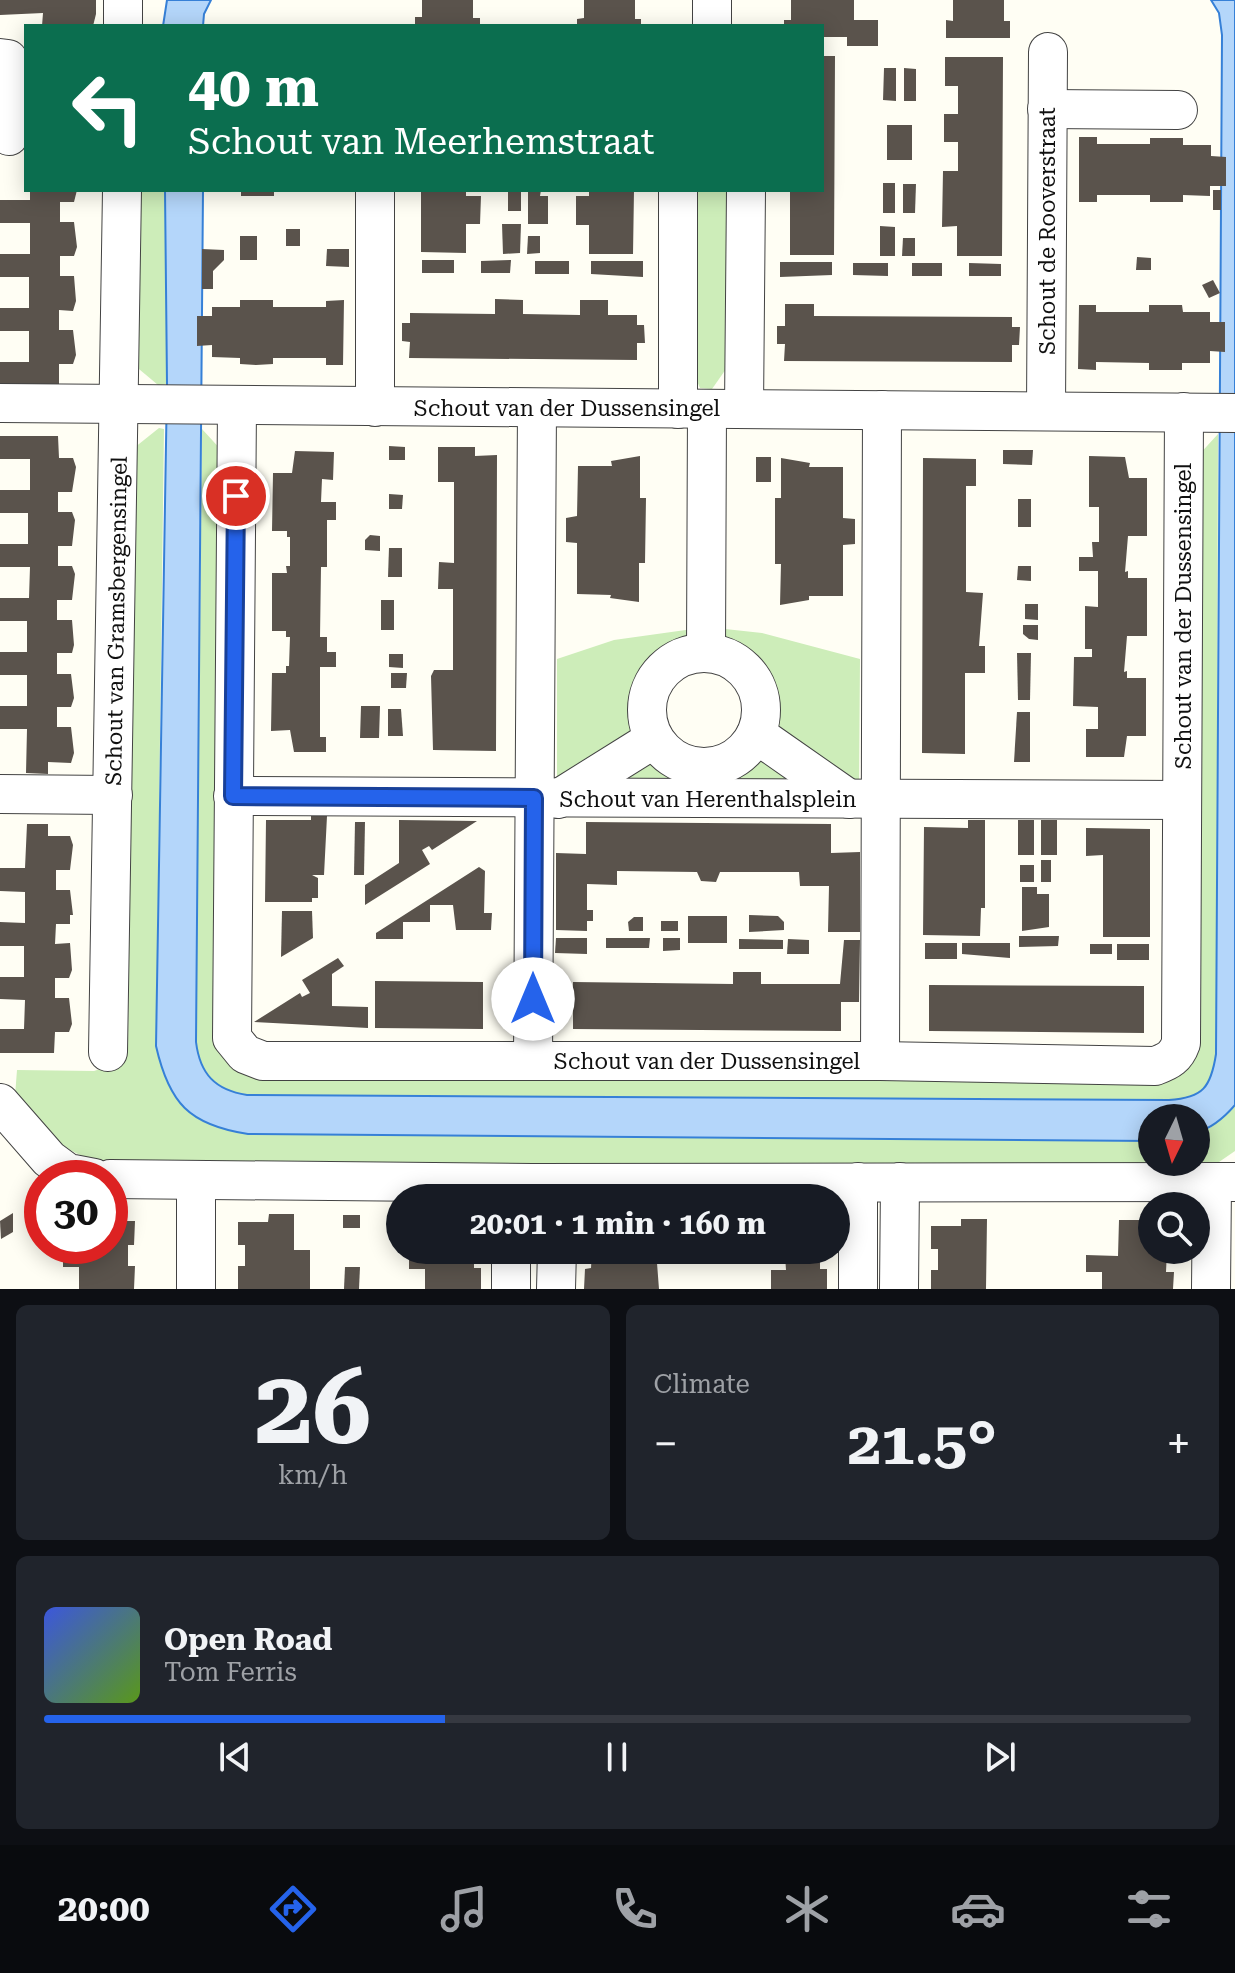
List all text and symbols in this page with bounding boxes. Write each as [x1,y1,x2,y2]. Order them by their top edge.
text: 40 m [188,54,319,120]
icon: left [56,56,160,160]
street label: Schout de Rooverstraat [1035,107,1060,355]
text: Schout van Meerhemstraat [188,121,654,163]
street label: Schout van der Dussensingel [414,396,720,421]
street label: Schout van Gramsbergensingel [101,456,132,786]
pin [202,462,270,530]
street label: Schout van der Dussensingel [1171,463,1196,769]
icon: arrive [214,474,258,518]
street label: Schout van Herenthalsplein [560,787,856,812]
position arrow [491,957,575,1041]
street label: Schout van der Dussensingel [554,1049,860,1074]
north arrow [1138,1104,1210,1176]
map controls [1138,1104,1210,1264]
speed limit sign: 30 [24,1160,128,1264]
button: search [1138,1192,1210,1264]
text: 20:01 · 1 min · 160 m [470,1206,766,1241]
text: 26 [255,1347,371,1468]
text: Climate [654,1369,750,1399]
text: 21.5° [847,1408,997,1479]
text: − [654,1418,678,1470]
text: + [1166,1418,1191,1470]
text: km/h [278,1460,348,1490]
text: Open Road [164,1622,332,1657]
text: Tom Ferris [164,1657,297,1687]
icon: previous [213,1735,257,1779]
icon: pause [595,1735,639,1779]
icon: next [978,1735,1022,1779]
icon: directions [265,1881,321,1937]
icon: music [436,1881,492,1937]
icon: phone [607,1881,663,1937]
icon: climate [779,1881,835,1937]
icon: car [950,1881,1006,1937]
icon: filters [1121,1881,1177,1937]
text: 20:00 [58,1888,150,1930]

